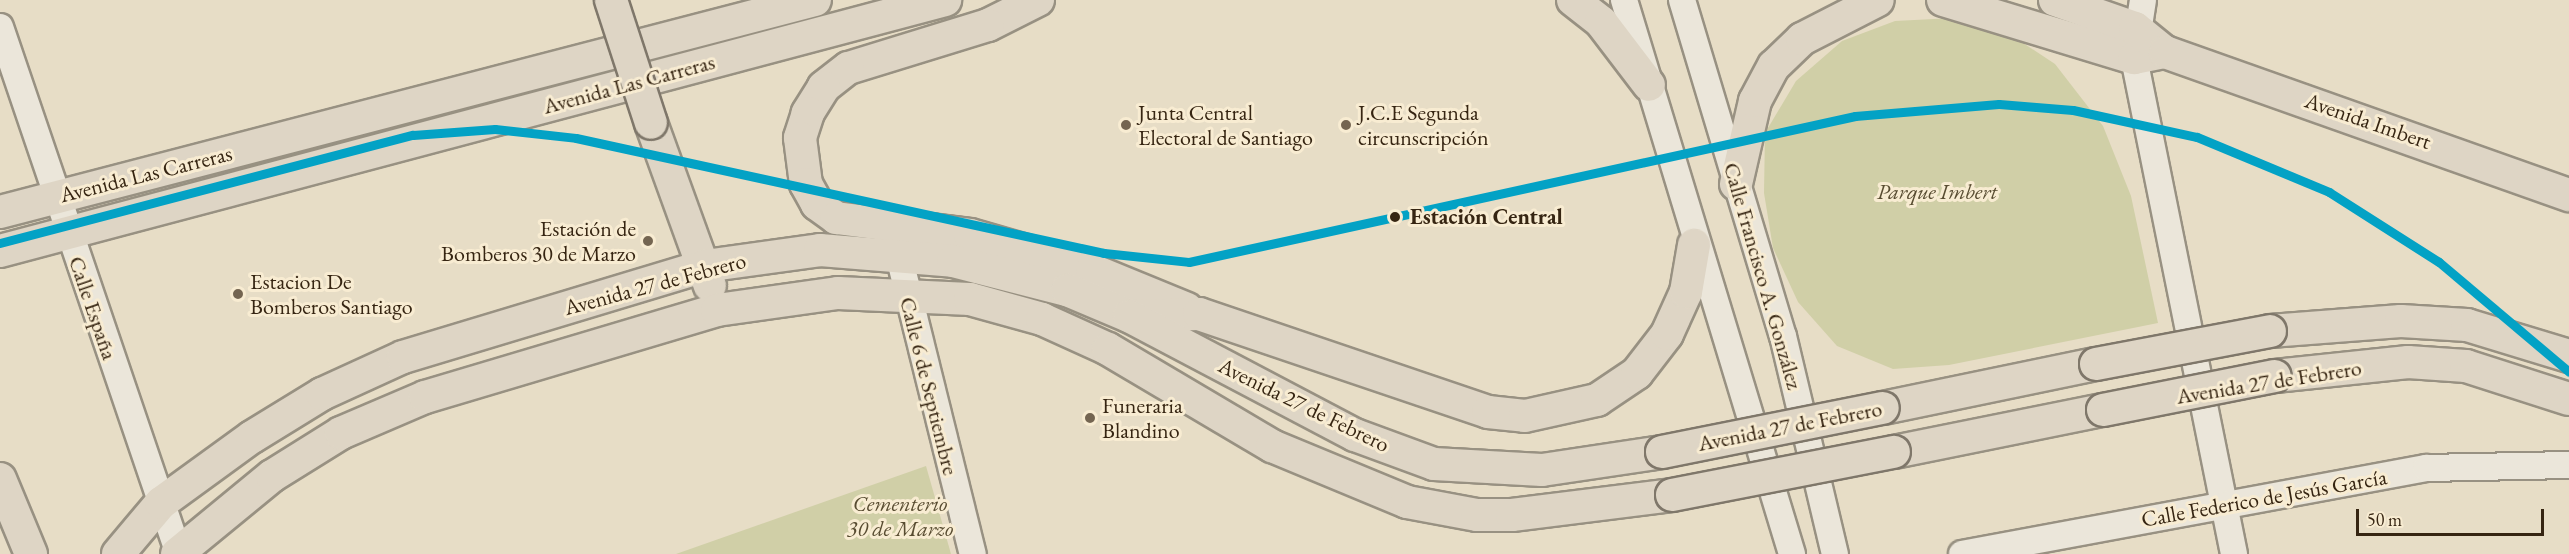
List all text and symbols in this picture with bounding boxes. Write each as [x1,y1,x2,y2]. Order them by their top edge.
street label: Avenida Las Carreras [540,48,718,120]
street label: Avenida Imbert [2302,87,2434,155]
place label: Junta Central Electoral de Santiago [1138,99,1313,150]
place label: J.C.E Segunda circunscripción [1358,99,1489,150]
marker: Junta Central Electoral de Santiago [1119,118,1133,132]
marker: J.C.E Segunda circunscripción [1339,118,1353,132]
street label: Avenida Las Carreras [57,140,235,208]
street label: Calle Francisco A. González [1718,160,1808,392]
park label: Parque Imbert [1877,179,1997,205]
place label: Estación Central [1410,204,1563,230]
marker: Estación Central [1385,207,1405,227]
place label: Estación de Bomberos 30 de Marzo [441,215,636,266]
marker: Estación de Bomberos 30 de Marzo [641,234,655,248]
street label: Avenida 27 de Febrero [561,247,749,321]
street label: Calle España [63,253,123,363]
place label: Estacion De Bomberos Santiago [250,268,413,320]
marker: Estacion De Bomberos Santiago [231,287,245,301]
street label: Calle 6 de Septiembre [894,294,964,478]
street label: Avenida 27 de Febrero [1214,352,1394,458]
street label: Avenida 27 de Febrero [2175,354,2363,410]
place label: Funeraria Blandino [1102,392,1183,444]
street label: Avenida 27 de Febrero [1696,395,1884,457]
marker: Funeraria Blandino [1083,411,1097,425]
street label: Calle Federico de Jesús García [2139,463,2389,533]
park label: Cementerio 30 de Marzo [847,490,953,542]
scale bar [2359,497,2546,535]
text: 50 m [2367,508,2402,531]

